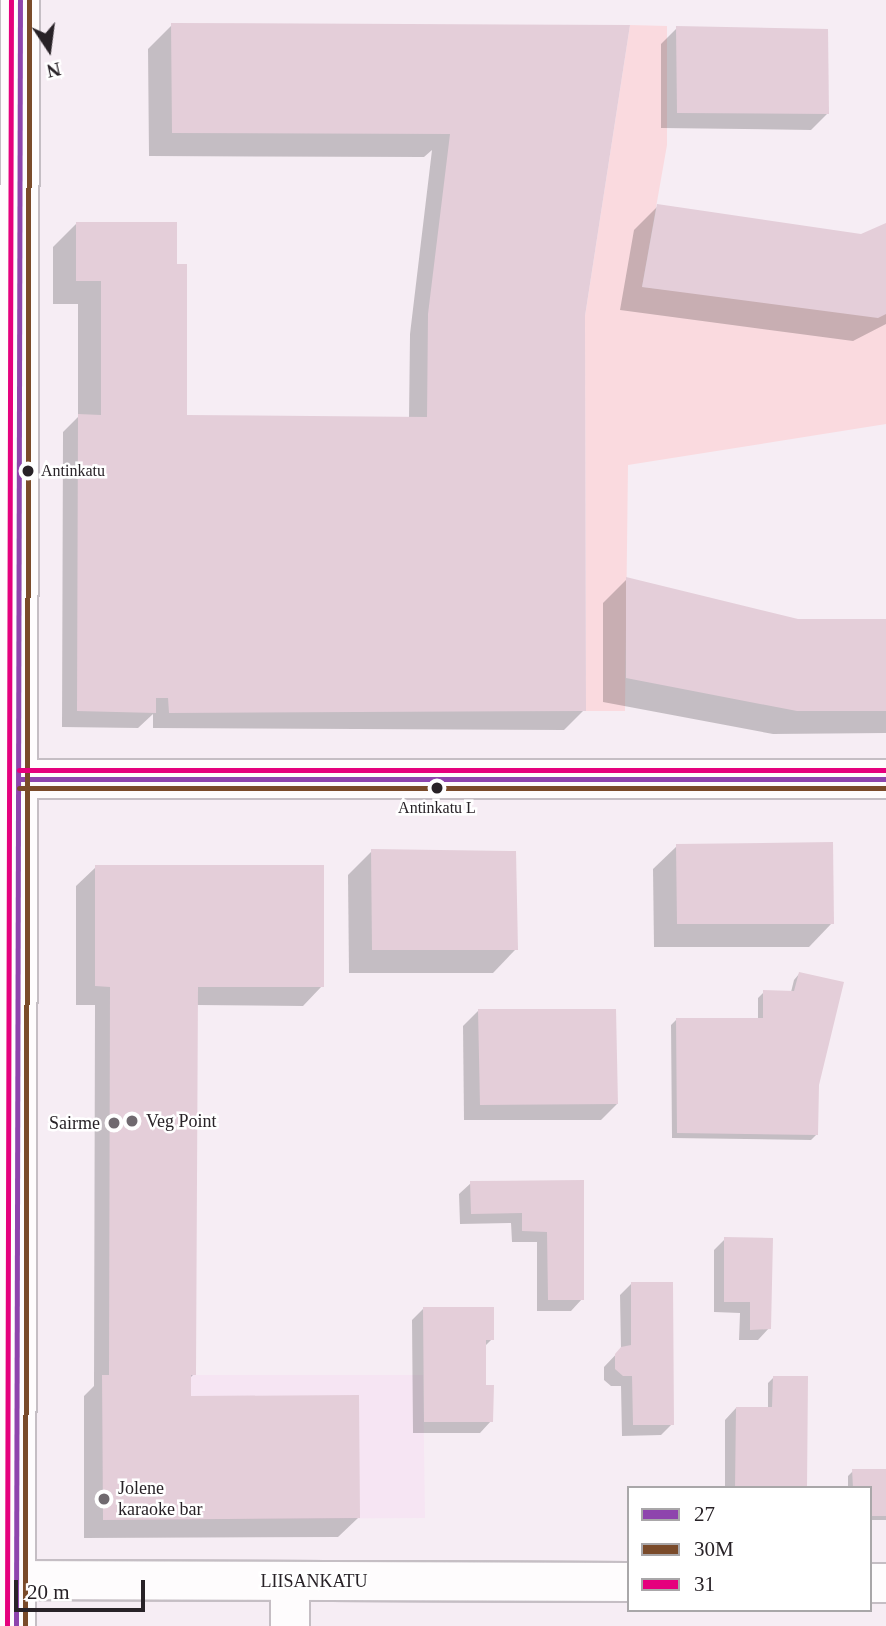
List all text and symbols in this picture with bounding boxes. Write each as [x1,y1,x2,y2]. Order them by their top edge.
north arrow [14,14,84,84]
text: N [45,58,63,82]
place label: Antinkatu [41,461,105,481]
marker: Antinkatu [21,464,35,478]
marker: Antinkatu L [430,781,444,795]
place label: Antinkatu L [398,798,476,818]
place label: Veg Point [146,1110,217,1132]
place label: Sairme [49,1112,100,1134]
marker: Veg Point [124,1113,140,1129]
marker: Sairme [106,1115,122,1131]
place label: Jolene karaoke bar [118,1478,202,1520]
legend [627,1486,872,1612]
marker: Jolene karaoke bar [96,1491,112,1507]
text: 27 [694,1502,715,1526]
text: 30M [694,1537,734,1561]
scale bar [18,1566,149,1610]
street label: LIISANKATU [261,1570,367,1592]
text: 31 [694,1572,715,1596]
text: 20 m [27,1580,70,1604]

